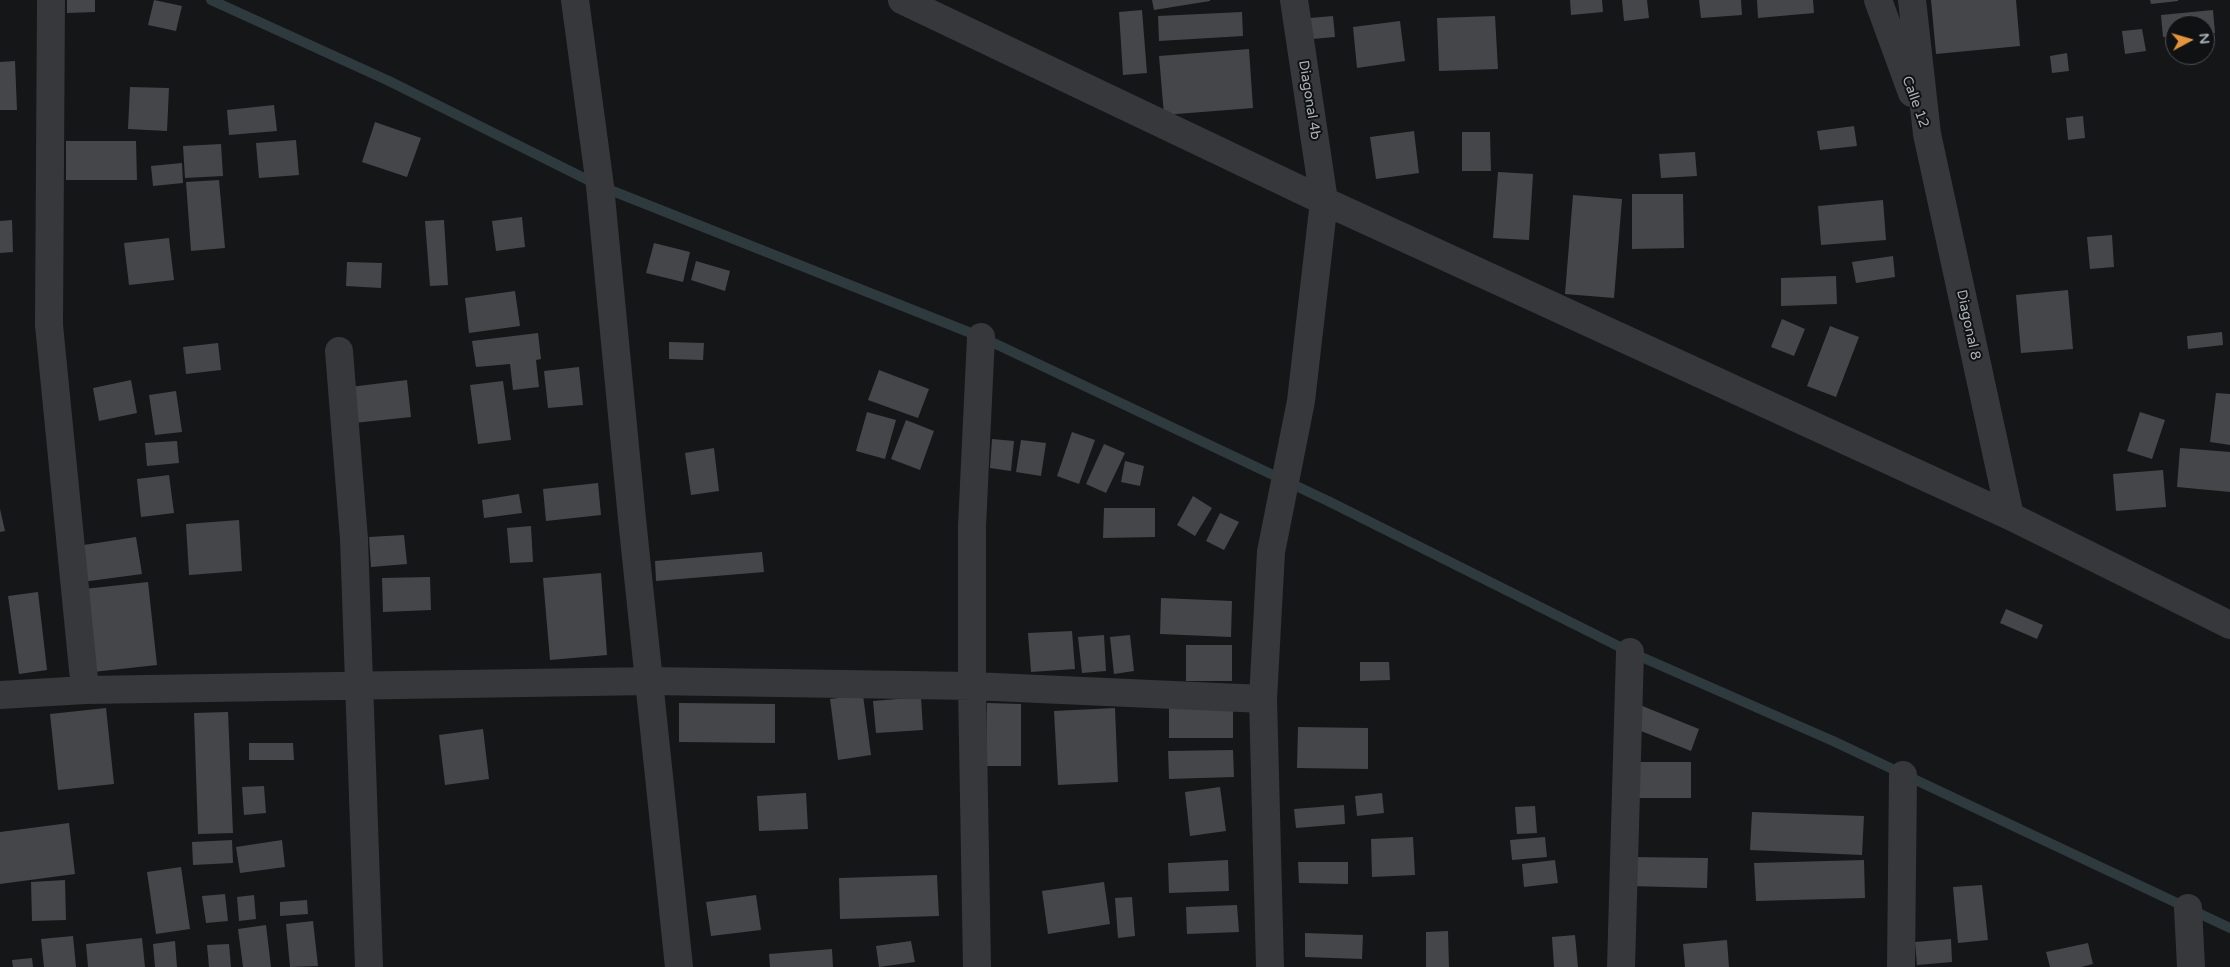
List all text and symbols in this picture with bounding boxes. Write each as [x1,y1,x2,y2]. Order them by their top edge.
north arrow [2165,15,2215,65]
text: N [2195,32,2213,45]
street label: Diagonal 4b [1294,59,1324,141]
street label: Calle 12 [1898,74,1932,130]
street label: Diagonal 8 [1952,288,1984,362]

